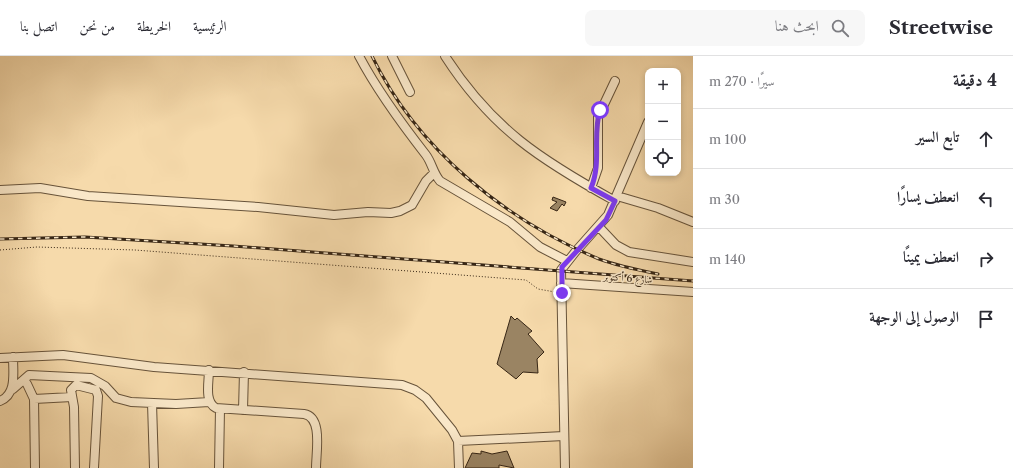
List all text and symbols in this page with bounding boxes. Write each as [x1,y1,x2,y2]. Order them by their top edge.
search box [585,10,865,46]
text: ابحث هنا [775,16,819,35]
text: Streetwise [889,16,993,39]
text: اتصل بنا [20,17,58,35]
text: من نحن [80,17,115,35]
text: الخريطة [137,17,171,35]
text: الرئيسية [193,17,227,35]
icon: search [829,17,851,39]
map controls [645,68,681,176]
button: + [645,68,681,104]
text: 4 دقيقة [953,70,997,90]
text: سيرًا · 270 m [709,73,775,89]
route start [591,101,609,119]
button: − [645,104,681,140]
text: تابع السير [916,127,959,146]
icon: ahead [975,128,997,150]
text: 100 m [709,131,747,147]
button: locate [645,140,681,176]
text: انعطف يسارًا [897,187,959,206]
icon: left [975,188,997,210]
text: 30 m [709,191,740,207]
text: انعطف يمينًا [903,247,959,266]
icon: right [975,248,997,270]
text: 140 m [709,251,746,267]
street label: شارع 6 أكتوبر [602,269,653,289]
route end [553,284,571,302]
text: الوصول إلى الوجهة [869,307,959,326]
icon: arrive [975,308,997,330]

